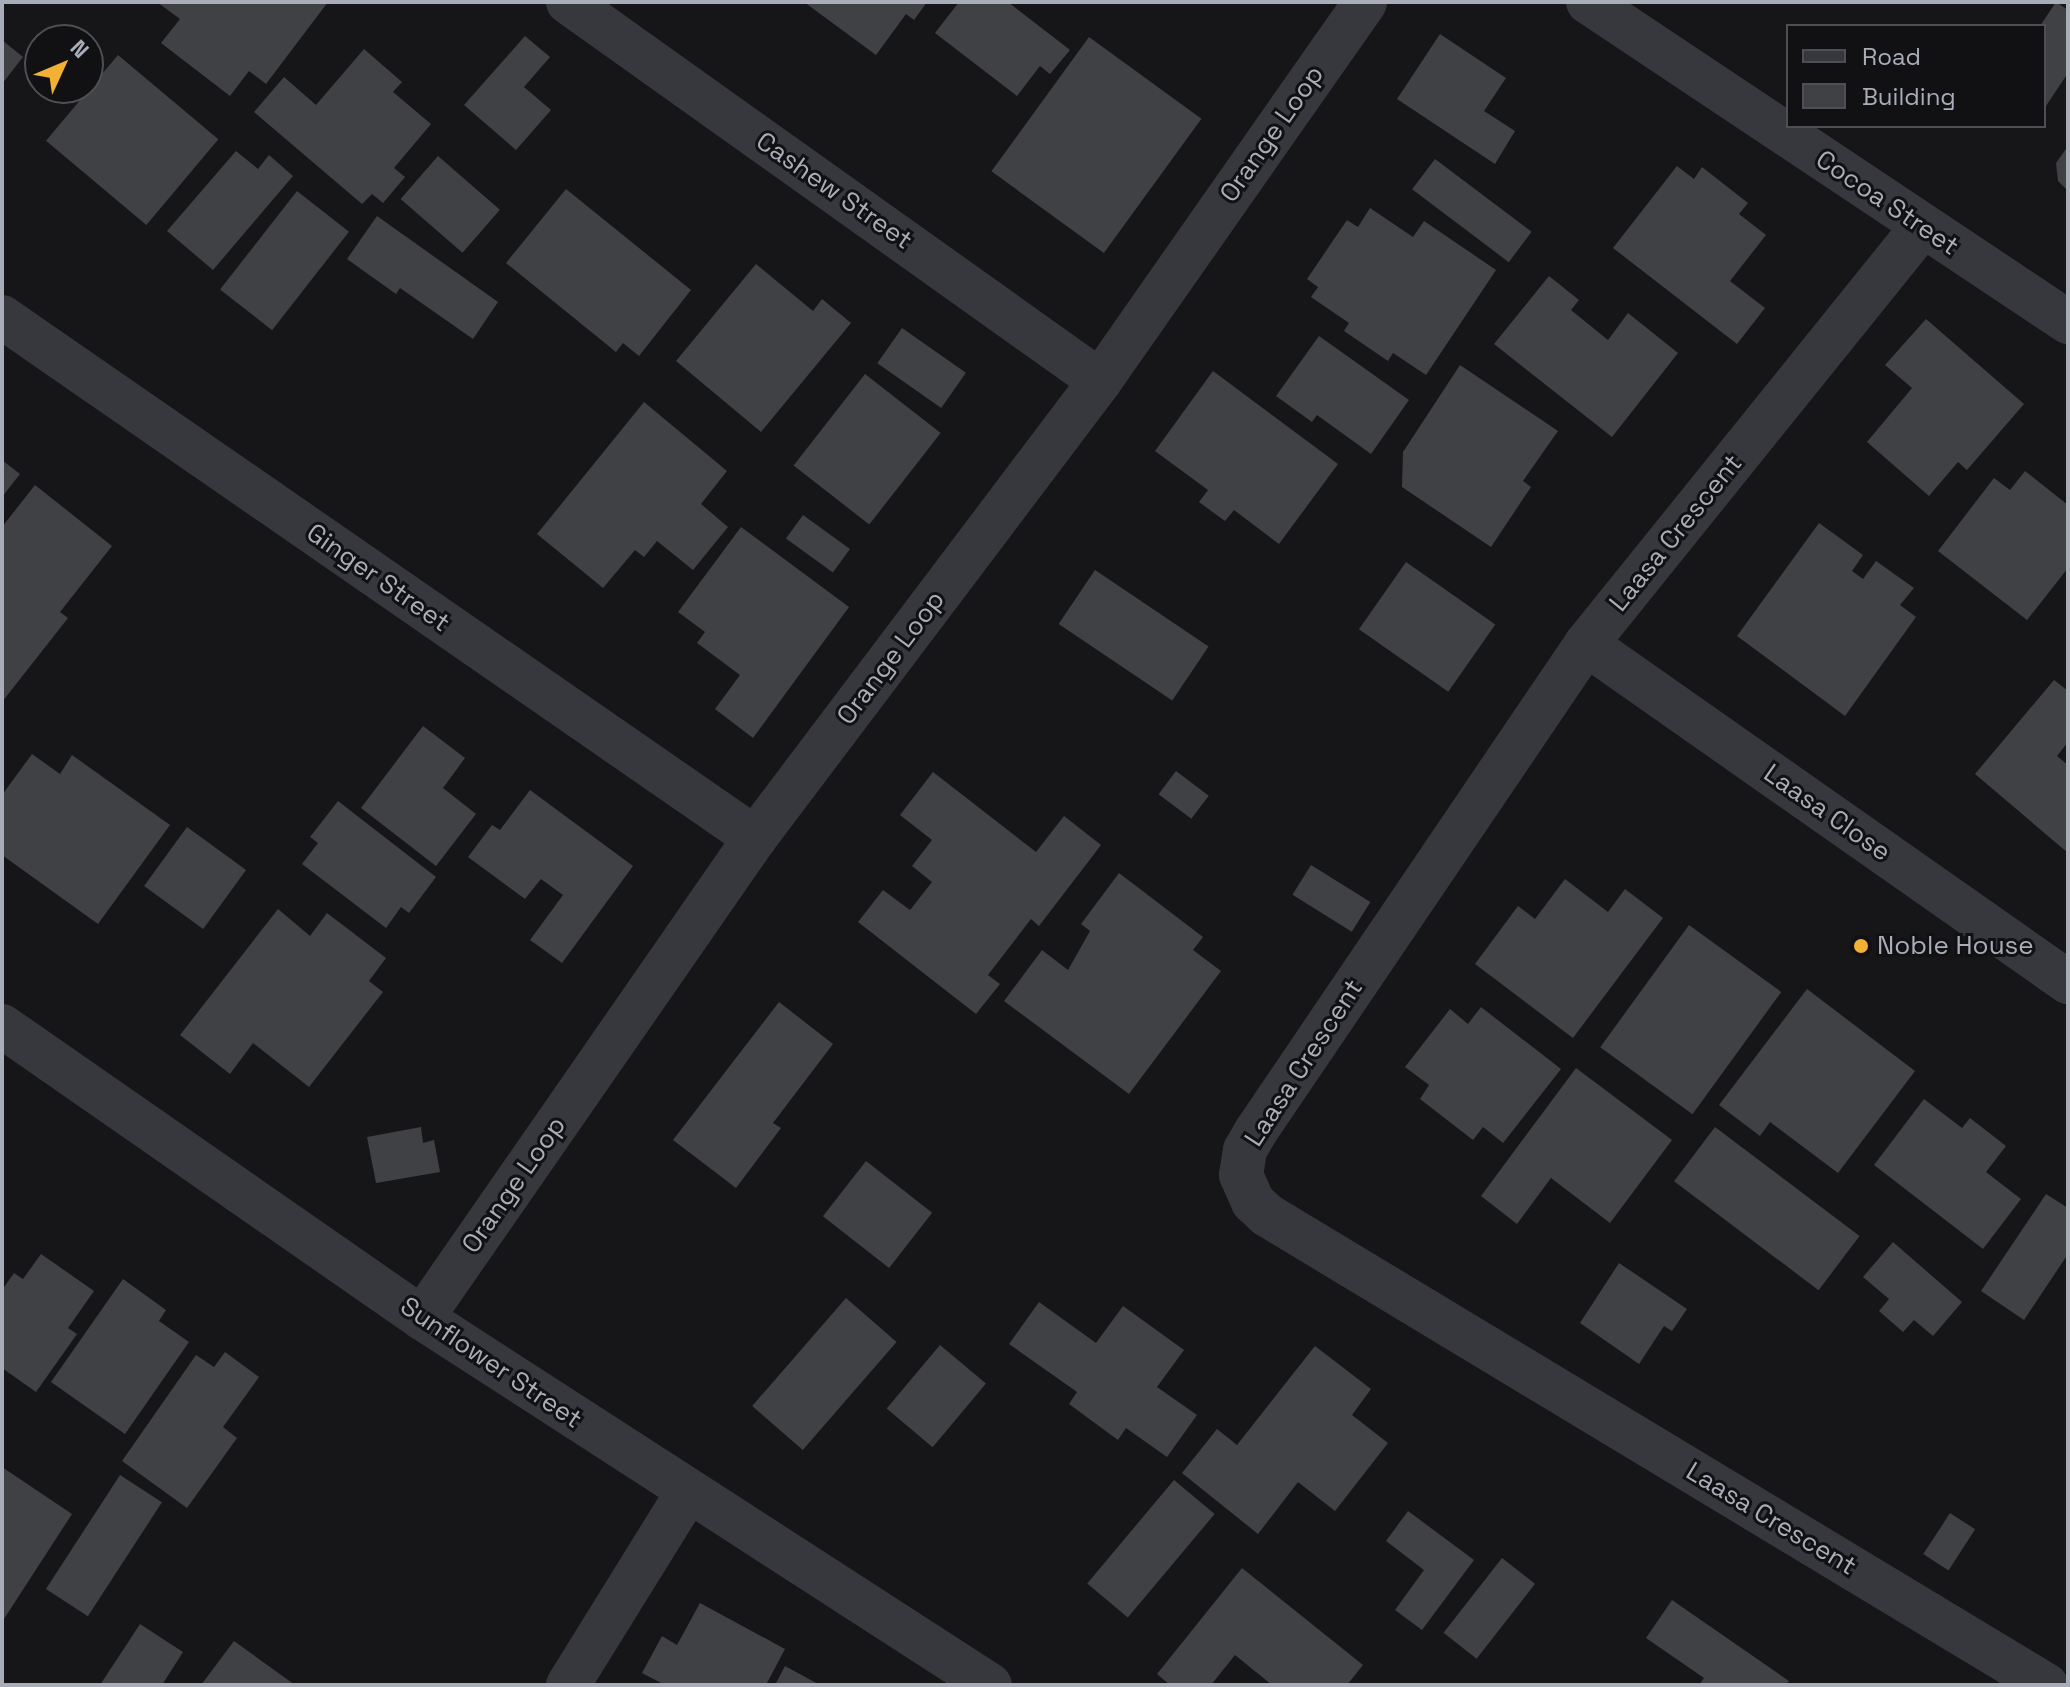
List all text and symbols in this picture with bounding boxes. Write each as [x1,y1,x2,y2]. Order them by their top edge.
north arrow [24,24,104,104]
legend [1786,24,2046,128]
text: N [65,34,95,64]
text: Road [1862,41,1921,72]
street label: Orange Loop [1214,60,1330,208]
text: Building [1862,81,1956,112]
street label: Cashew Street [750,126,918,256]
street label: Cocoa Street [1810,144,1964,262]
street label: Laasa Crescent [1603,448,1749,618]
street label: Ginger Street [300,517,456,639]
street label: Orange Loop [831,585,951,731]
street label: Laasa Close [1758,758,1896,868]
place label: Noble House [1877,930,2034,962]
marker: Noble House [1852,937,1870,955]
street label: Laasa Crescent [1238,974,1370,1152]
street label: Orange Loop [456,1111,572,1259]
street label: Sunflower Street [394,1291,588,1435]
street label: Laasa Crescent [1680,1456,1862,1582]

